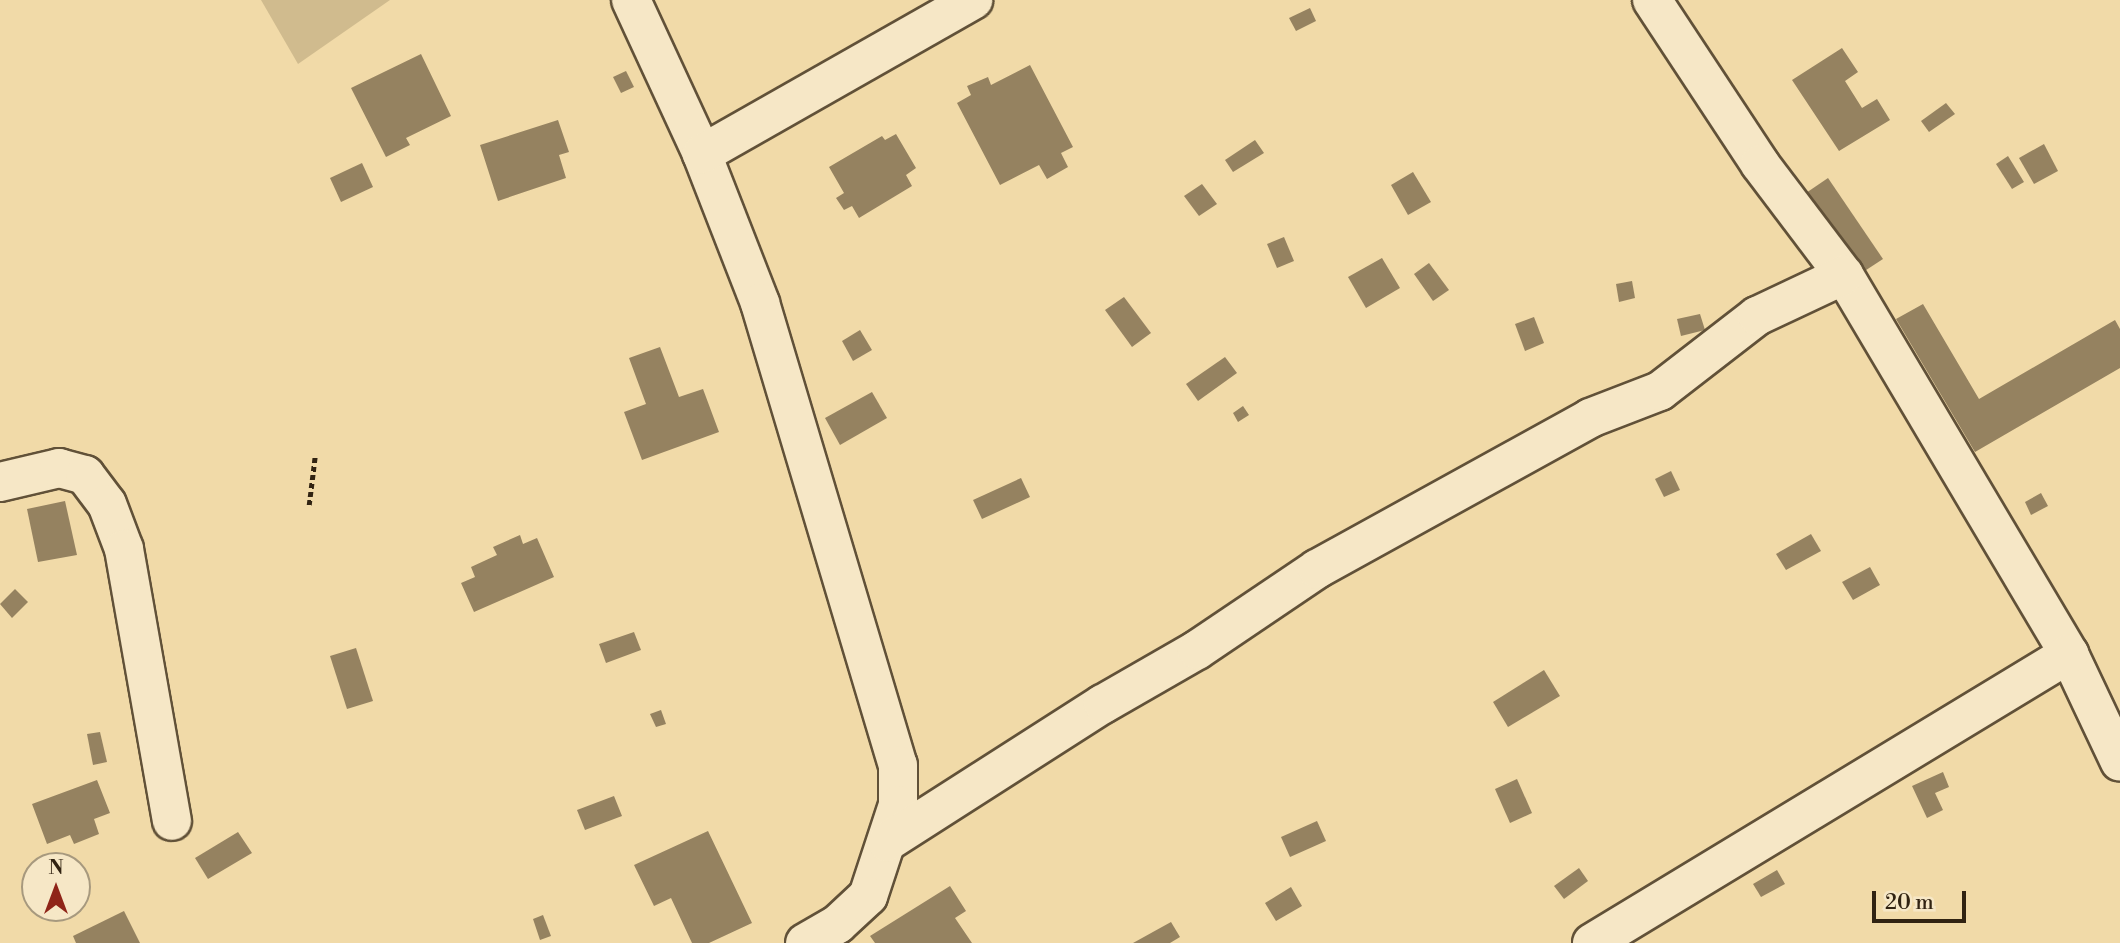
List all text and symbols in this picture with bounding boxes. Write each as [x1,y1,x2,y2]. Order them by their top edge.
north arrow [21,852,91,922]
text: N [48,856,64,880]
scale bar [1875,876,1969,920]
text: 20 m [1885,890,1934,916]

